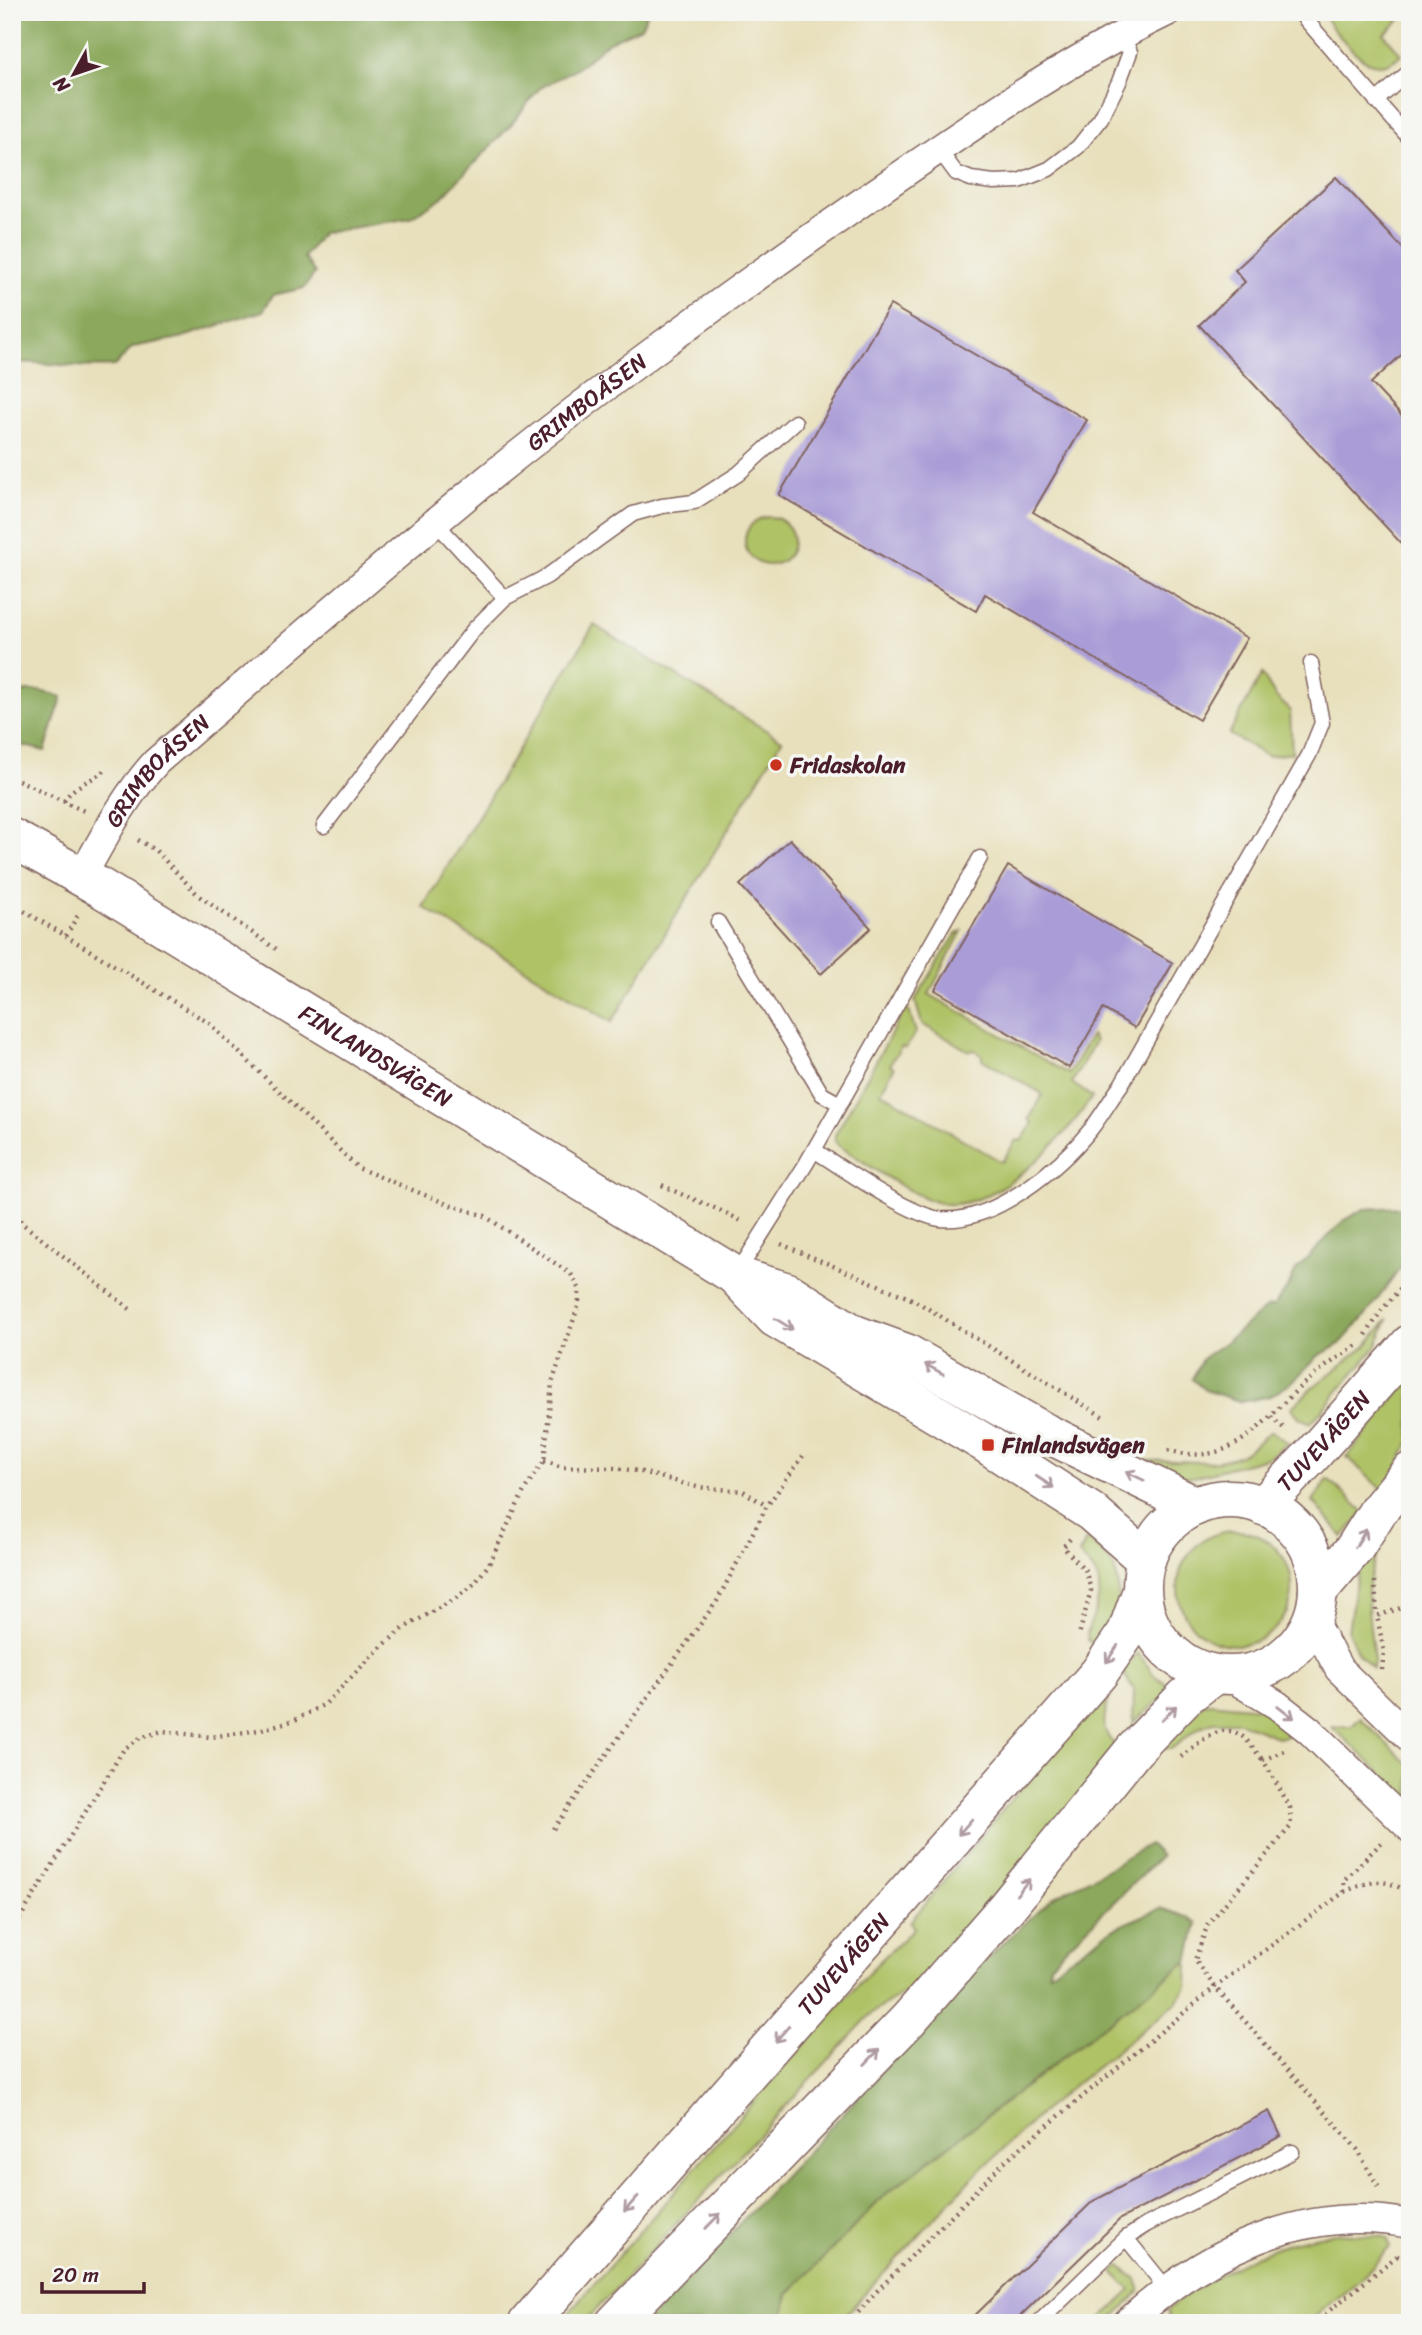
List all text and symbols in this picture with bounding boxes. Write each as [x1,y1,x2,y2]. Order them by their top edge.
north arrow [38,38,108,108]
text: N [44,68,79,101]
street label: GRIMBOÅSEN [517,342,656,462]
street label: GRIMBOÅSEN [94,703,220,836]
place label: Fridaskolan [789,745,906,786]
marker: Fridaskolan [768,757,784,773]
street label: FINLANDSVÄGEN [290,993,460,1119]
one-way arrow [774,1316,793,1331]
one-way arrow [924,1362,945,1375]
street label: TUVEVÄGEN [1266,1381,1382,1502]
place label: Finlandsvägen [1001,1425,1145,1466]
marker: Finlandsvägen [980,1437,996,1453]
one-way arrow [1125,1469,1146,1482]
one-way arrow [1035,1475,1054,1489]
one-way arrow [1354,1529,1369,1548]
one-way arrow [1105,1644,1120,1663]
one-way arrow [1161,1705,1178,1722]
one-way arrow [1277,1705,1295,1720]
one-way arrow [957,1818,973,1836]
one-way arrow [1015,1879,1030,1897]
street label: TUVEVÄGEN [787,1903,901,2025]
one-way arrow [774,2025,790,2043]
one-way arrow [863,2049,880,2066]
one-way arrow [623,2195,639,2213]
one-way arrow [705,2212,722,2229]
scale bar [42,2251,144,2295]
text: 20 m [52,2256,99,2294]

